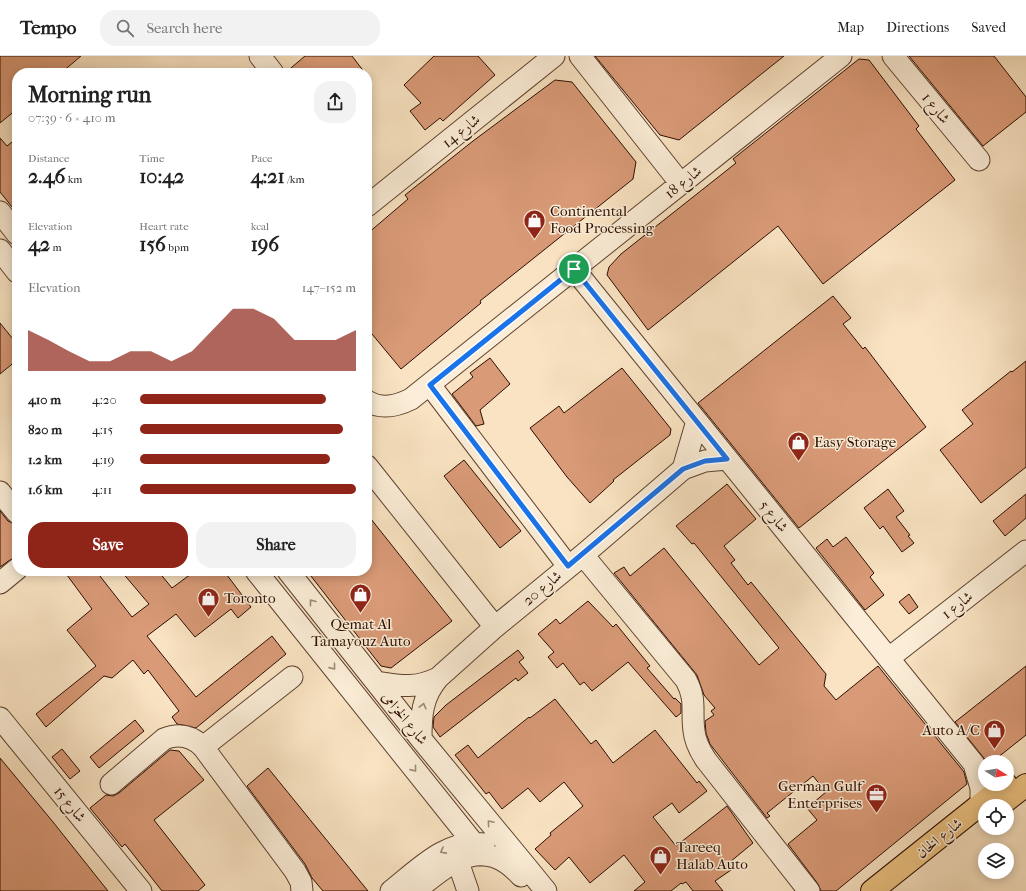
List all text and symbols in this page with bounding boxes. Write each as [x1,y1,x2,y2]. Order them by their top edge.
search box [100,10,380,46]
text: Tempo [20,17,76,39]
icon: search [114,17,136,39]
text: Search here [146,19,222,37]
text: Map [837,19,864,36]
text: Directions [886,19,949,36]
text: Saved [971,19,1006,36]
button: share [314,81,356,123]
text: Morning run [28,82,151,108]
street label: شارع 1 [915,89,954,130]
text: 07:39 · 6 × 410 m [28,110,116,125]
street label: شارع 14 [438,110,486,155]
text: Distance [28,152,69,165]
text: Time [139,152,164,165]
text: Pace [251,152,273,165]
street label: شارع 18 [661,162,708,205]
text: 2.46 [28,165,65,188]
text: 10:42 [139,165,184,188]
text: 4:21 [251,165,285,188]
text: km [65,173,82,186]
text: /km [285,173,305,186]
place label: Continental Food Processing [550,202,655,237]
shop icon: Continental Food Processing [521,207,547,240]
text: Elevation [28,220,72,233]
text: Heart rate [139,220,189,233]
text: kcal [251,220,269,233]
text: 42 [28,233,50,256]
text: 156 [139,233,166,256]
text: 196 [251,233,279,256]
text: m [50,241,62,254]
text: bpm [166,241,189,254]
pin [557,252,591,286]
icon: arrive [563,258,585,280]
text: Elevation [28,280,81,295]
text: 147–152 m [302,280,356,295]
text: 410 m [28,392,61,407]
text: 4:20 [92,392,117,407]
text: 820 m [28,422,62,437]
text: 4:15 [92,422,113,437]
shop icon: Easy Storage [786,429,812,462]
place label: Easy Storage [814,433,897,451]
text: 1.2 km [28,452,62,467]
text: 4:19 [92,452,114,467]
text: 1.6 km [28,482,62,497]
text: 4:11 [92,482,112,497]
street label: شارع 5 [753,496,792,538]
button: Save [28,522,188,568]
button: Share [196,522,356,568]
street label: شارع 20 [519,567,568,613]
shop icon: Qemat Al Tamayouz Auto [348,582,374,615]
shop icon: Toronto [196,585,222,618]
street label: شارع 1 [938,587,979,626]
place label: Toronto [224,589,276,607]
one-way arrow [310,599,317,606]
place label: Qemat Al Tamayouz Auto [311,615,411,650]
one-way arrow [328,663,335,670]
street label: شارع الخزامى [375,688,432,751]
one-way arrow [418,703,427,710]
shop icon: Auto A/C [982,717,1008,750]
place label: Auto A/C [921,721,980,739]
north arrow [978,755,1014,791]
map controls [978,755,1014,879]
one-way arrow [409,764,416,771]
place label: German Gulf Enterprises [778,777,865,812]
street label: شارع 15 [47,782,90,828]
office icon: German Gulf Enterprises [864,782,890,815]
button: locate [978,799,1014,835]
street label: شارع الخان [912,814,968,865]
one-way arrow [488,820,495,827]
place label: Tareeq Halab Auto [676,838,748,873]
shop icon: Tareeq Halab Auto [647,843,673,876]
button: layers [978,843,1014,879]
one-way arrow [440,847,448,854]

